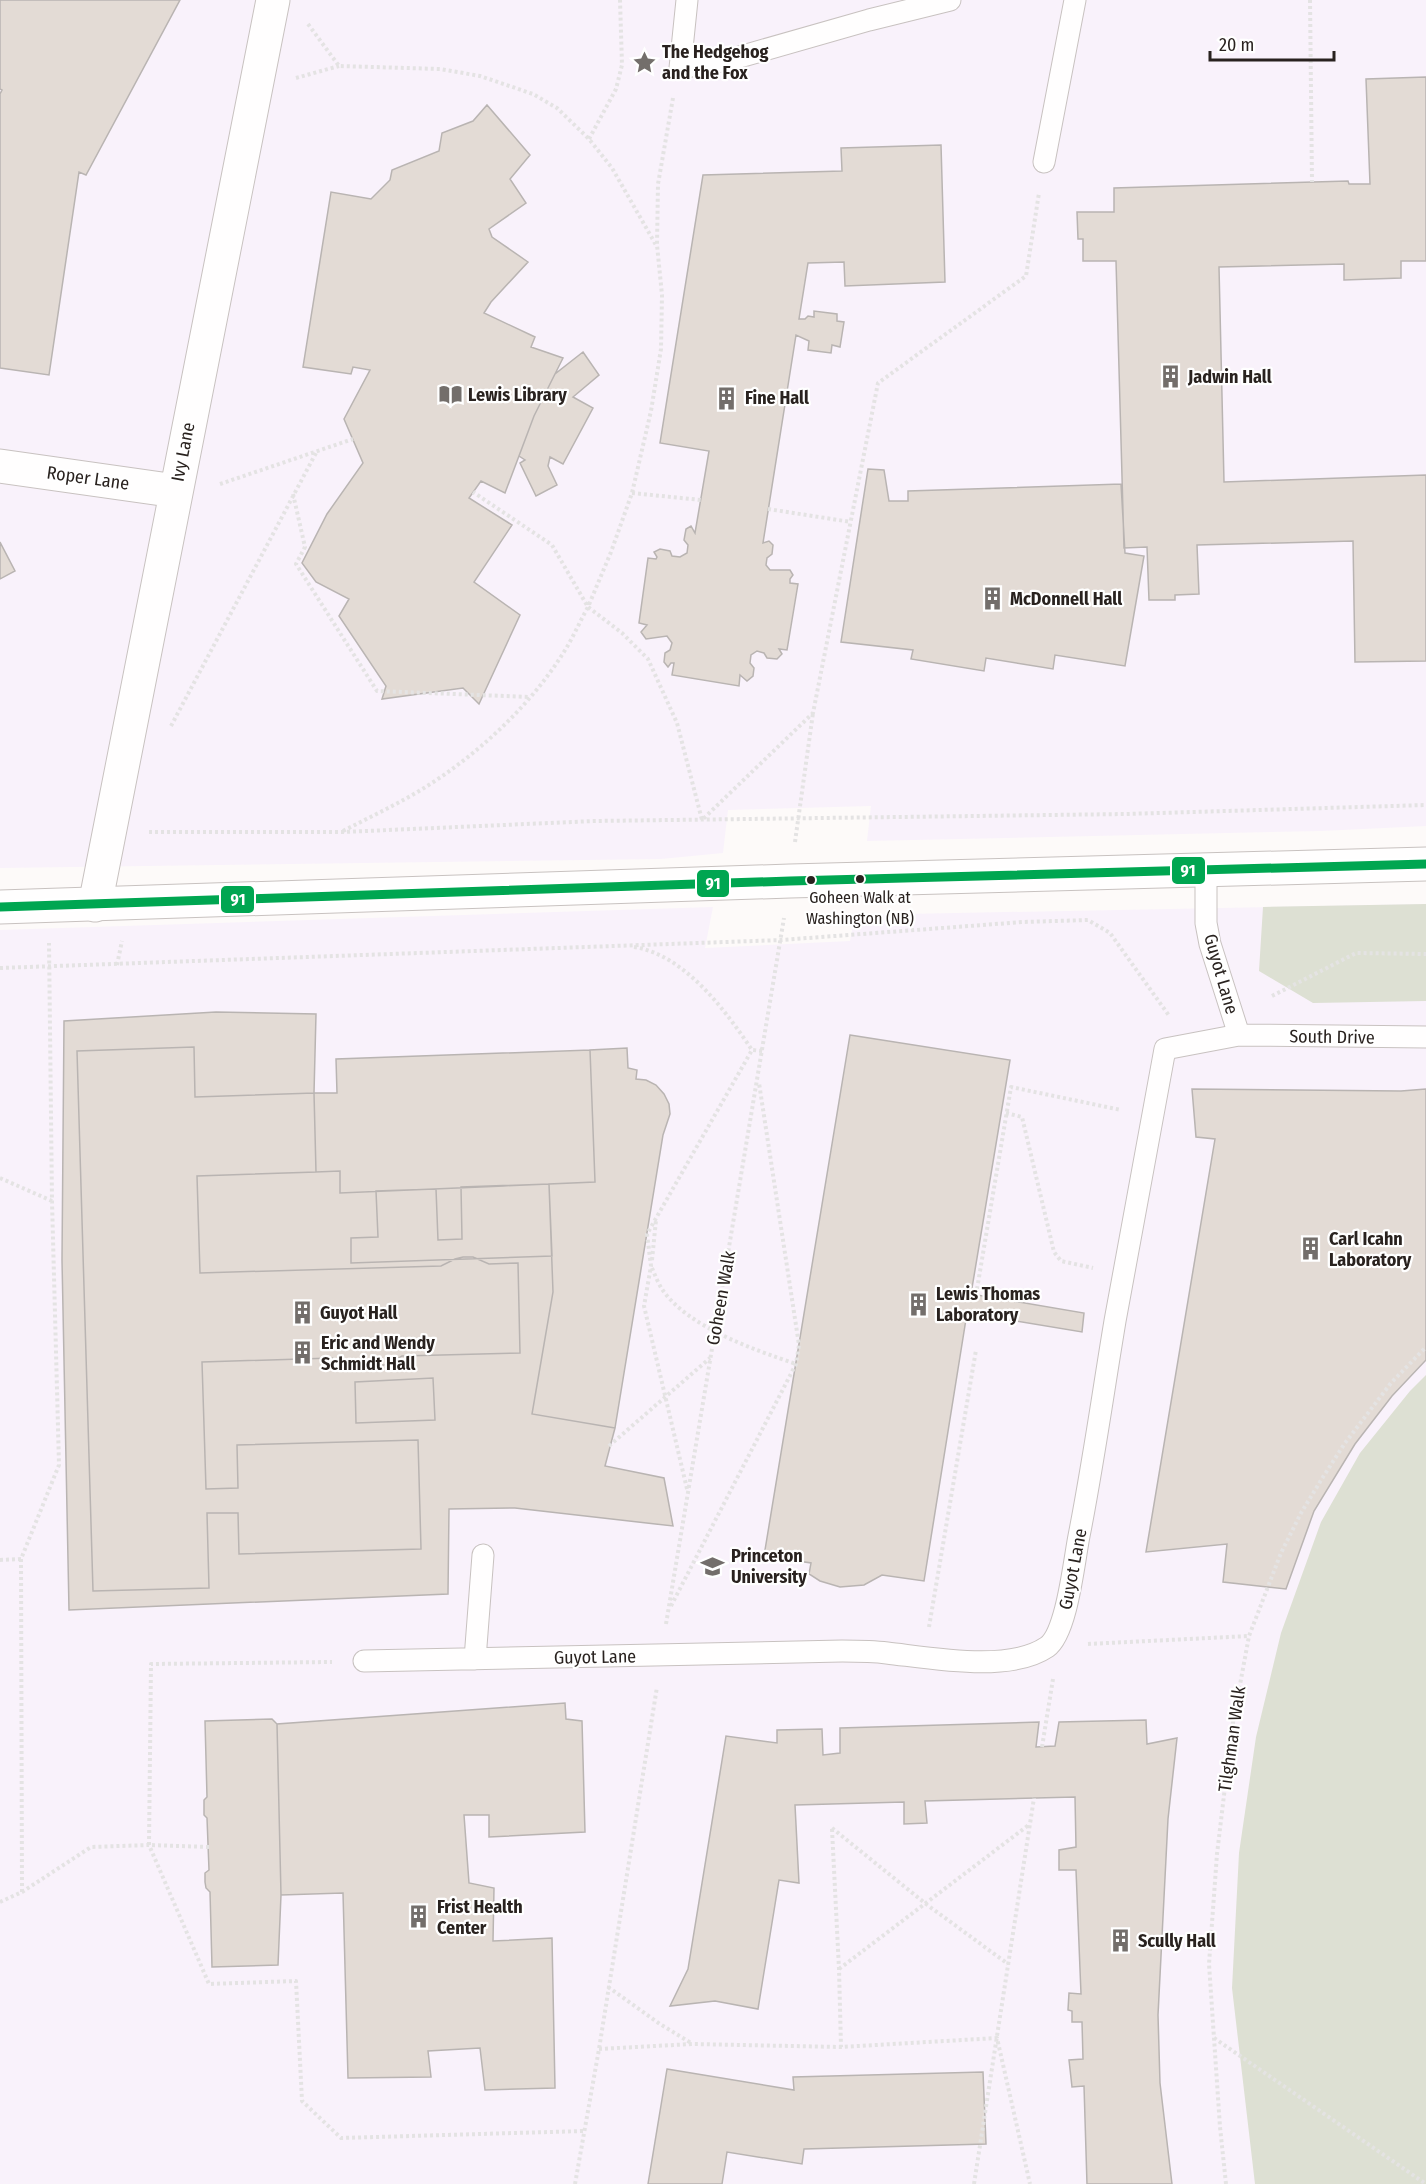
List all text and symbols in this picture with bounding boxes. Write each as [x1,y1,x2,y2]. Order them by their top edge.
scale bar [1210,24,1334,62]
text: 20 m [1219,34,1254,56]
place label: The Hedgehog and the Fox [662,41,769,84]
place icon: The Hedgehog and the Fox [631,49,657,75]
building icon: Jadwin Hall [1157,364,1183,390]
place label: Jadwin Hall [1187,366,1272,388]
library icon: Lewis Library [437,382,463,408]
place label: Lewis Library [468,384,567,406]
building icon: Fine Hall [714,385,740,411]
place label: Fine Hall [745,387,809,409]
street label: Ivy Lane [166,420,200,484]
street label: Roper Lane [45,461,131,495]
building icon: McDonnell Hall [979,586,1005,612]
place label: McDonnell Hall [1010,588,1122,610]
line badge: 91 [1171,856,1206,885]
text: 91 [1181,861,1195,880]
line badge: 91 [696,869,730,898]
marker: Goheen Walk at Washington (NB) [854,873,866,885]
text: 91 [706,874,720,893]
unlabelled marker [805,874,817,886]
line badge: 91 [220,885,255,914]
place label: Goheen Walk at Washington (NB) [806,888,914,928]
text: 91 [231,890,245,909]
street label: Guyot Lane [1199,931,1243,1017]
street label: South Drive [1289,1025,1375,1049]
place label: Carl Icahn Laboratory [1329,1228,1412,1271]
building icon: Carl Icahn Laboratory [1298,1236,1324,1262]
street label: Goheen Walk [702,1248,740,1347]
place label: Lewis Thomas Laboratory [936,1283,1040,1326]
building icon: Lewis Thomas Laboratory [905,1291,931,1317]
building icon: Guyot Hall [289,1300,315,1326]
place label: Guyot Hall [320,1302,398,1324]
place label: Eric and Wendy Schmidt Hall [321,1332,435,1375]
building icon: Eric and Wendy Schmidt Hall [290,1340,316,1366]
street label: Guyot Lane [1054,1526,1092,1612]
place label: Princeton University [731,1545,807,1588]
school or university icon: Princeton University [700,1553,726,1579]
street label: Guyot Lane [554,1645,636,1669]
street label: Tilghman Walk [1214,1684,1250,1793]
place label: Frist Health Center [437,1896,523,1939]
building icon: Frist Health Center [406,1904,432,1930]
building icon: Scully Hall [1107,1928,1133,1954]
place label: Scully Hall [1138,1930,1216,1952]

